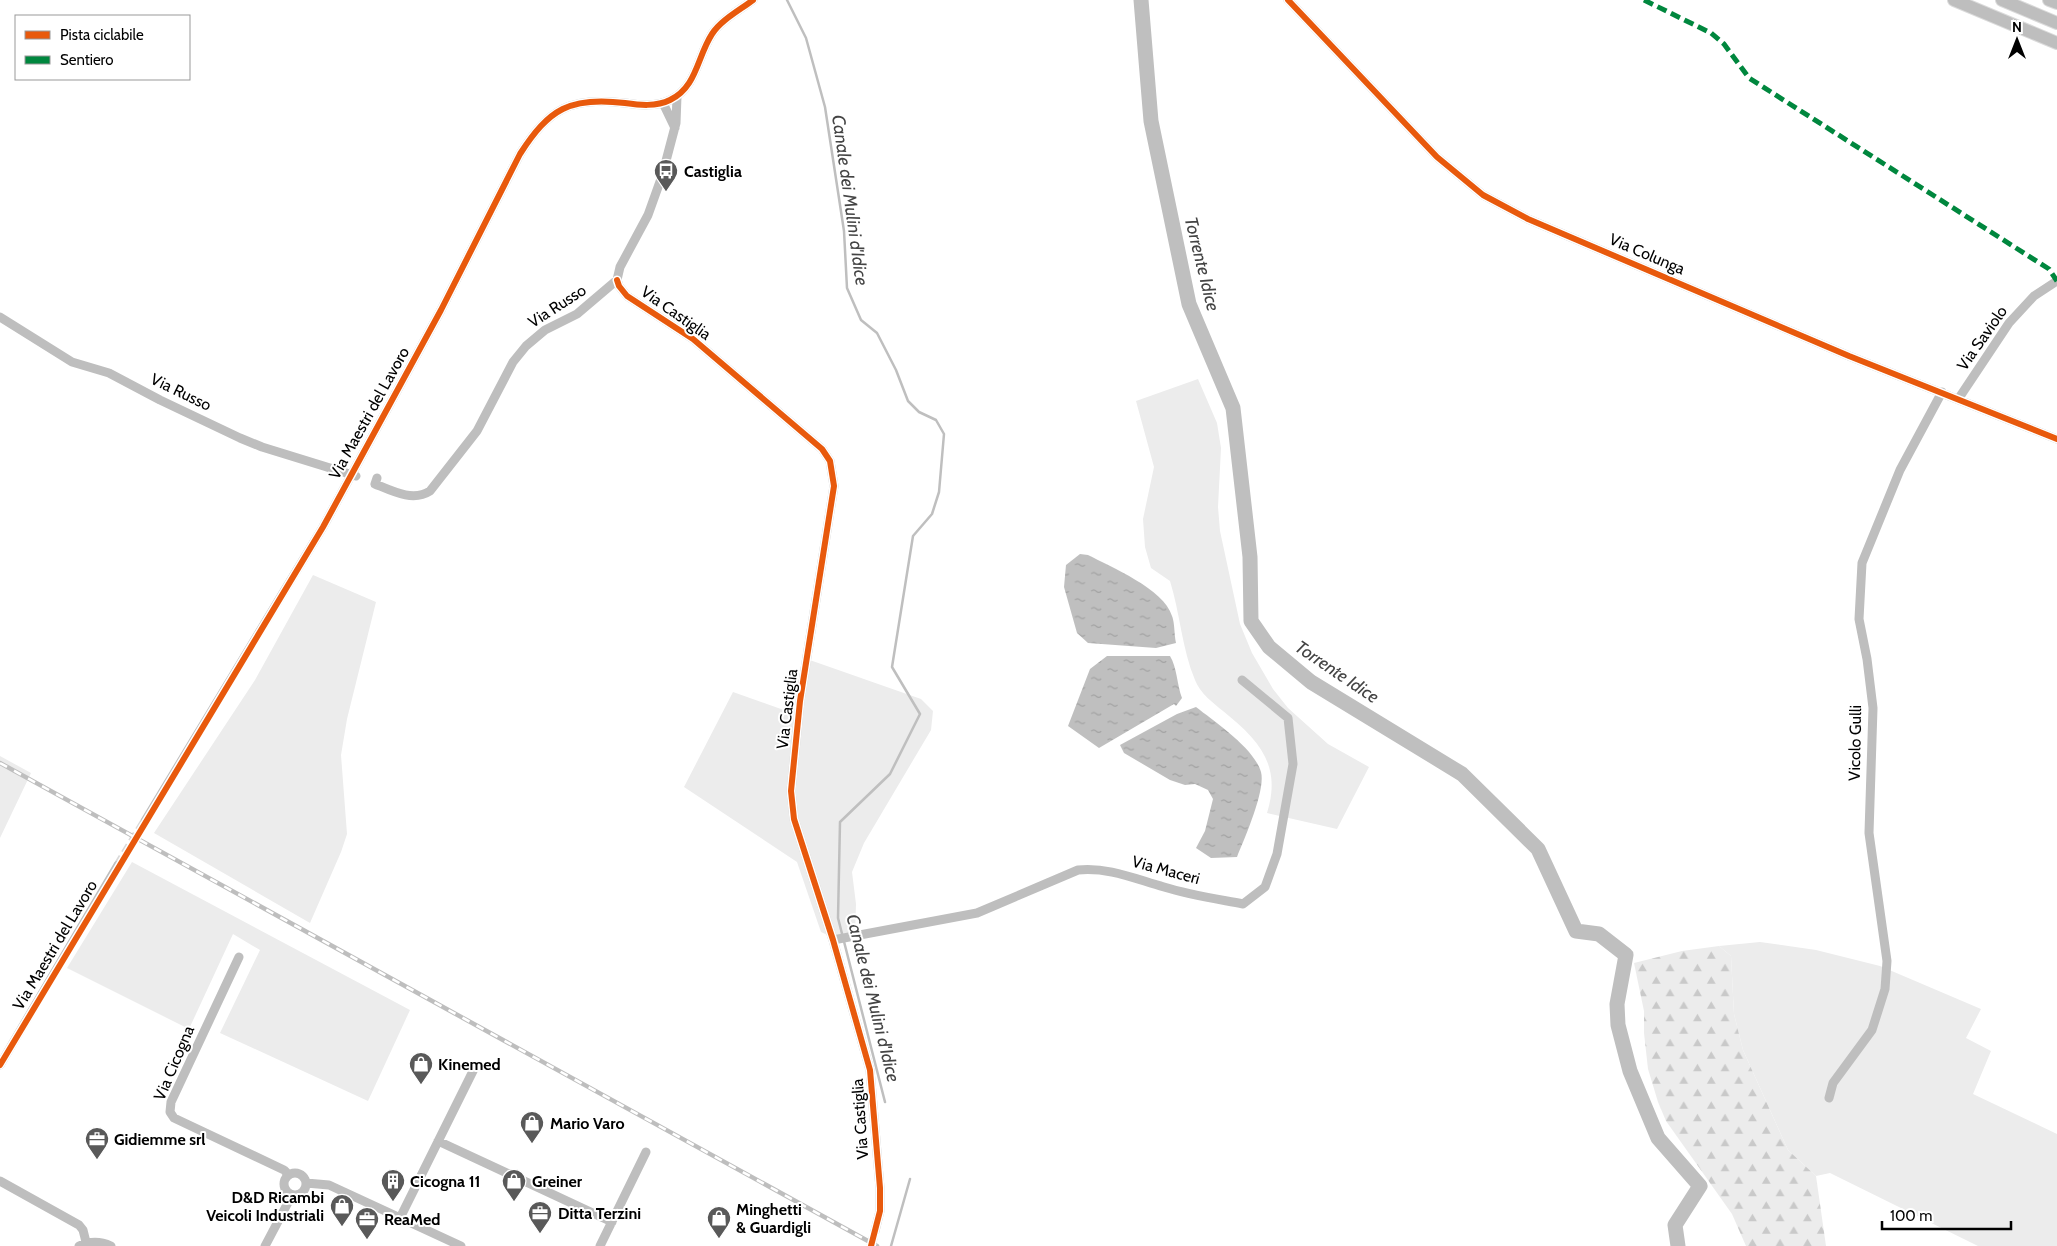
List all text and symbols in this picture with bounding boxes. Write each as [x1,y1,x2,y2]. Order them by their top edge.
legend [15,15,190,80]
north arrow [1992,15,2042,65]
text: N [2012,18,2022,36]
text: Pista ciclabile [60,26,144,44]
text: Sentiero [60,51,113,69]
water label: Canale dei Mulini d'Idice [827,113,873,287]
bus stop icon: Castiglia [653,158,679,192]
place label: Castiglia [684,162,742,181]
water label: Torrente Idice [1180,215,1224,313]
street label: Via Colunga [1606,230,1688,279]
street label: Via Russo [525,280,590,332]
street label: Via Castiglia [637,282,715,344]
street label: Via Saviolo [1953,302,2011,374]
street label: Via Maestri del Lavoro [325,343,413,482]
street label: Via Russo [148,369,215,415]
water label: Torrente Idice [1291,636,1383,708]
street label: Via Castiglia [773,667,801,750]
street label: Vicolo Gulli [1845,705,1865,781]
street label: Via Maceri [1130,852,1202,888]
street label: Via Maestri del Lavoro [9,877,101,1013]
water label: Canale dei Mulini d'Idice [842,912,904,1084]
street label: Via Cicogna [150,1022,198,1103]
shop icon: Kinemed [408,1051,434,1085]
place label: Kinemed [438,1055,501,1074]
street label: Via Castiglia [848,1078,872,1160]
shop icon: Mario Varo [519,1110,545,1144]
place label: Mario Varo [550,1114,625,1133]
office icon: Gidiemme srl [84,1126,110,1160]
place label: Gidiemme srl [114,1130,205,1149]
building icon: Cicogna 11 [380,1168,406,1202]
shop icon: Greiner [501,1168,527,1202]
place label: Cicogna 11 [410,1172,481,1191]
place label: Greiner [532,1172,583,1191]
place label: D&D Ricambi Veicoli Industriali [206,1188,324,1225]
shop icon: D&D Ricambi Veicoli Industriali [329,1193,355,1227]
scale bar [1882,1198,2011,1230]
office icon: Ditta Terzini [527,1200,553,1234]
place label: Minghetti & Guardigli [736,1200,811,1237]
place label: Ditta Terzini [558,1204,641,1223]
shop icon: Minghetti & Guardigli [706,1205,732,1239]
office icon: ReaMed [354,1206,380,1240]
text: 100 m [1890,1207,1932,1225]
place label: ReaMed [384,1210,440,1229]

